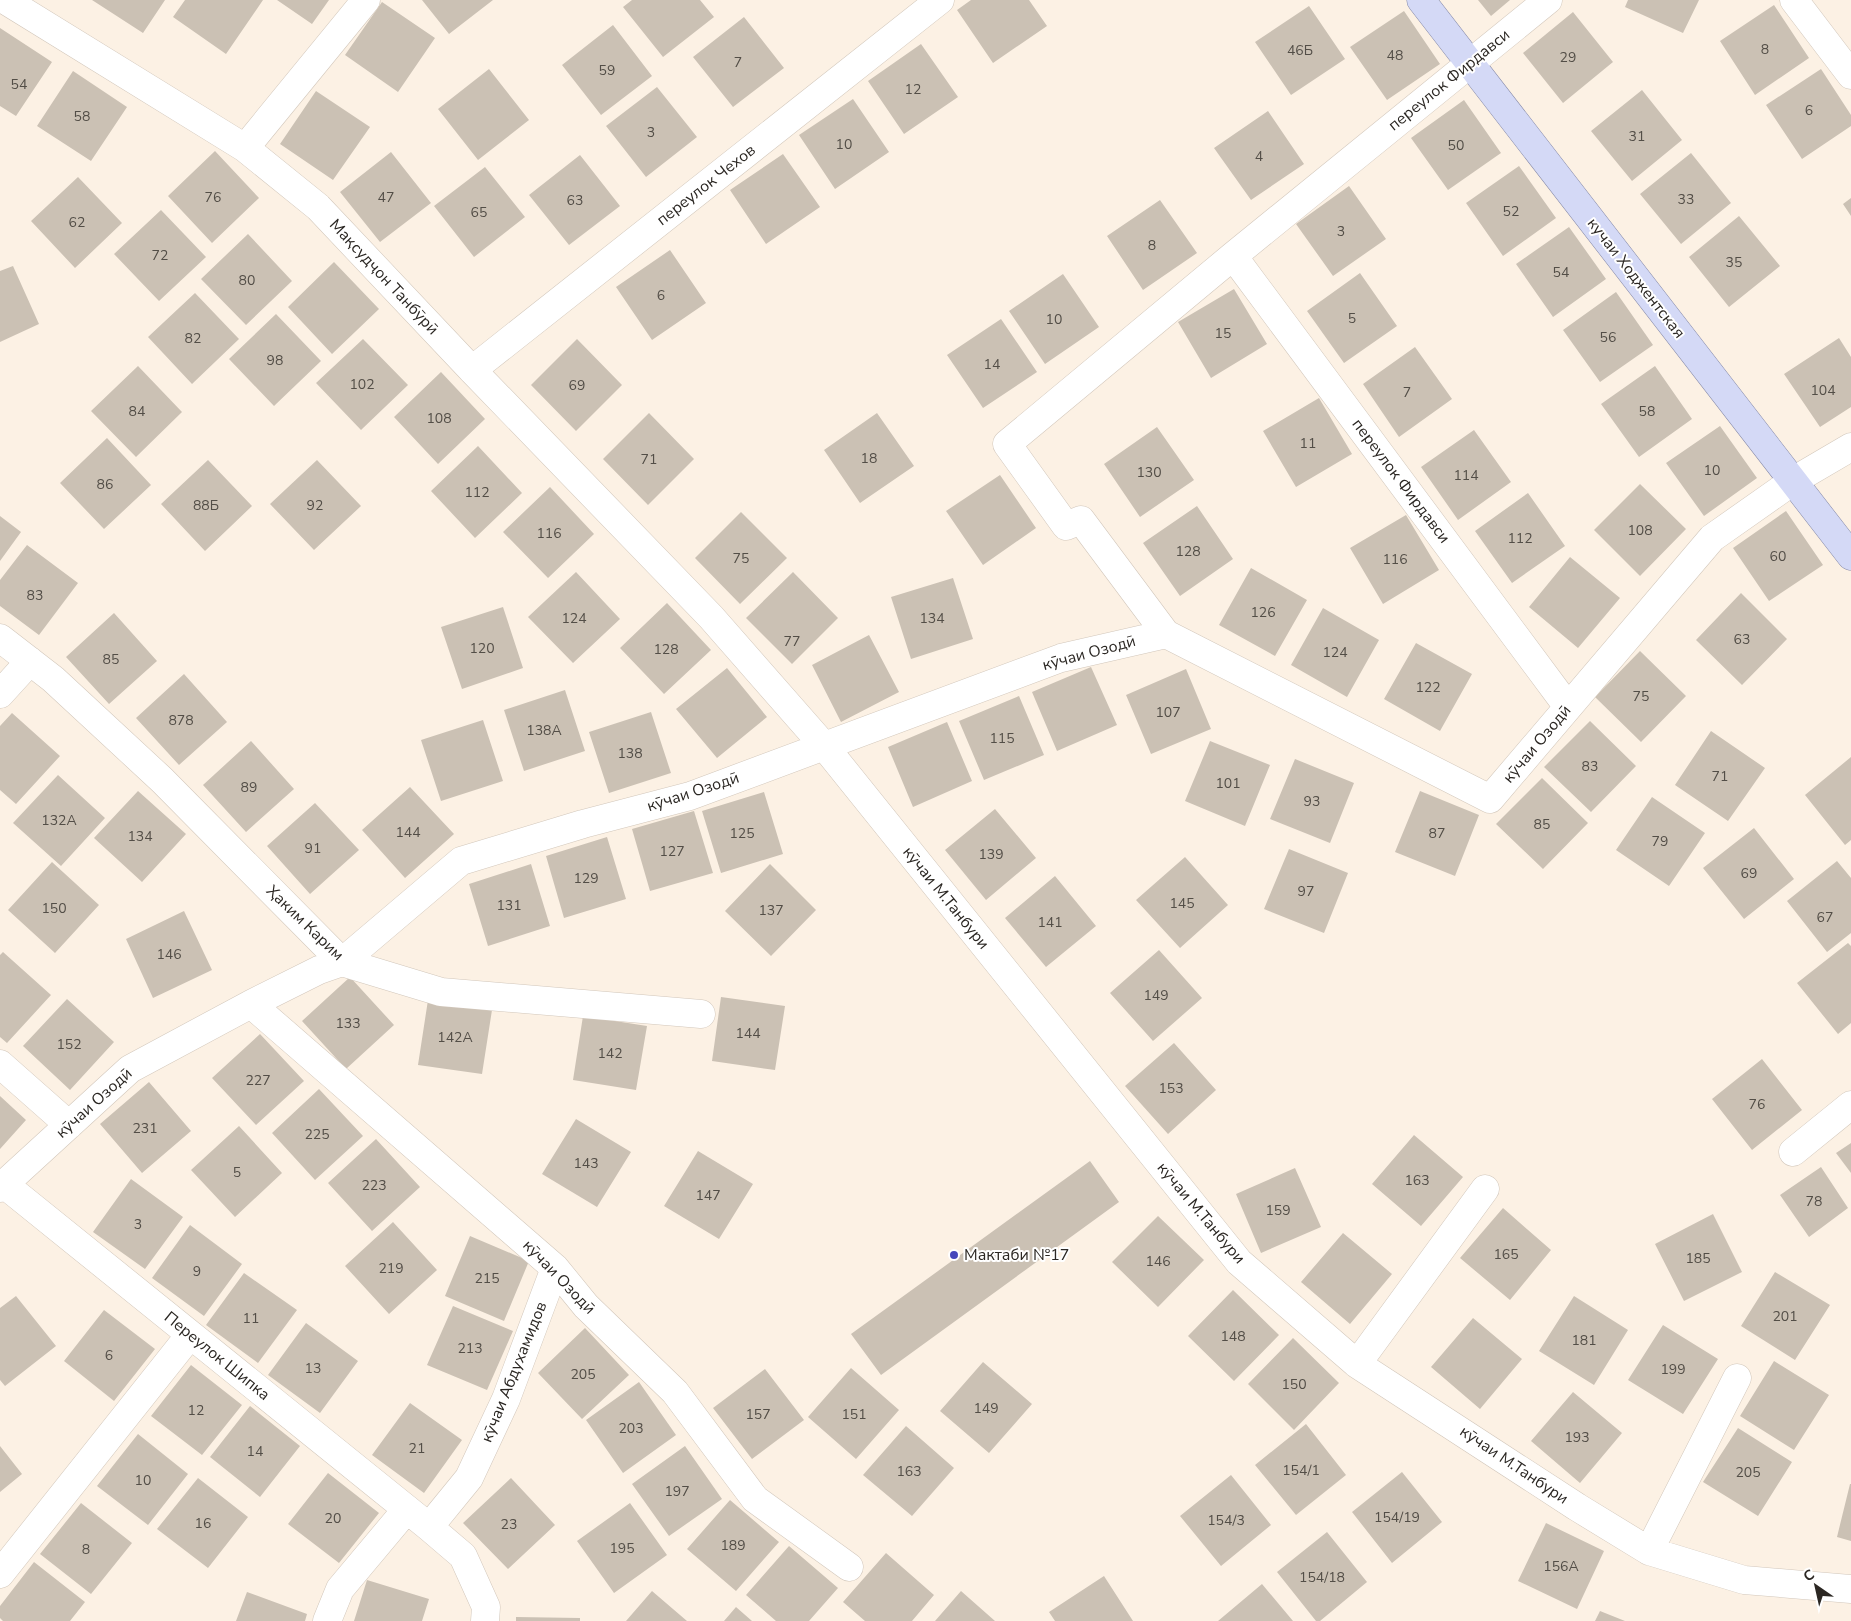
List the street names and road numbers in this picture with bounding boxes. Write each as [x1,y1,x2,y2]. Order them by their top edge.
street label: переулок Фирдавси [1383,24,1515,136]
street label: переулок Чехов [652,139,760,231]
street label: кучаи Ходжентская [1582,213,1690,343]
street label: Мақсудҷон Танбӯрӣ [324,214,444,340]
street label: переулок Фирдавси [1347,414,1455,548]
street label: кӯчаи Озодӣ [1040,630,1138,676]
street label: кӯчаи Озодӣ [1498,700,1576,788]
street label: кӯчаи Озодӣ [644,767,742,817]
street label: кӯчаи М.Танбури [898,842,994,954]
street label: Ҳаким Карим [261,880,349,966]
street label: кӯчаи Озодӣ [51,1063,137,1143]
street label: кӯчаи М.Танбури [1152,1157,1250,1269]
street label: кӯчаи Озодӣ [518,1235,600,1319]
street label: кӯчаи Абдухамидов [476,1298,552,1446]
street label: Переулок Шипка [160,1307,274,1405]
street label: кӯчаи М.Танбури [1455,1420,1573,1510]

